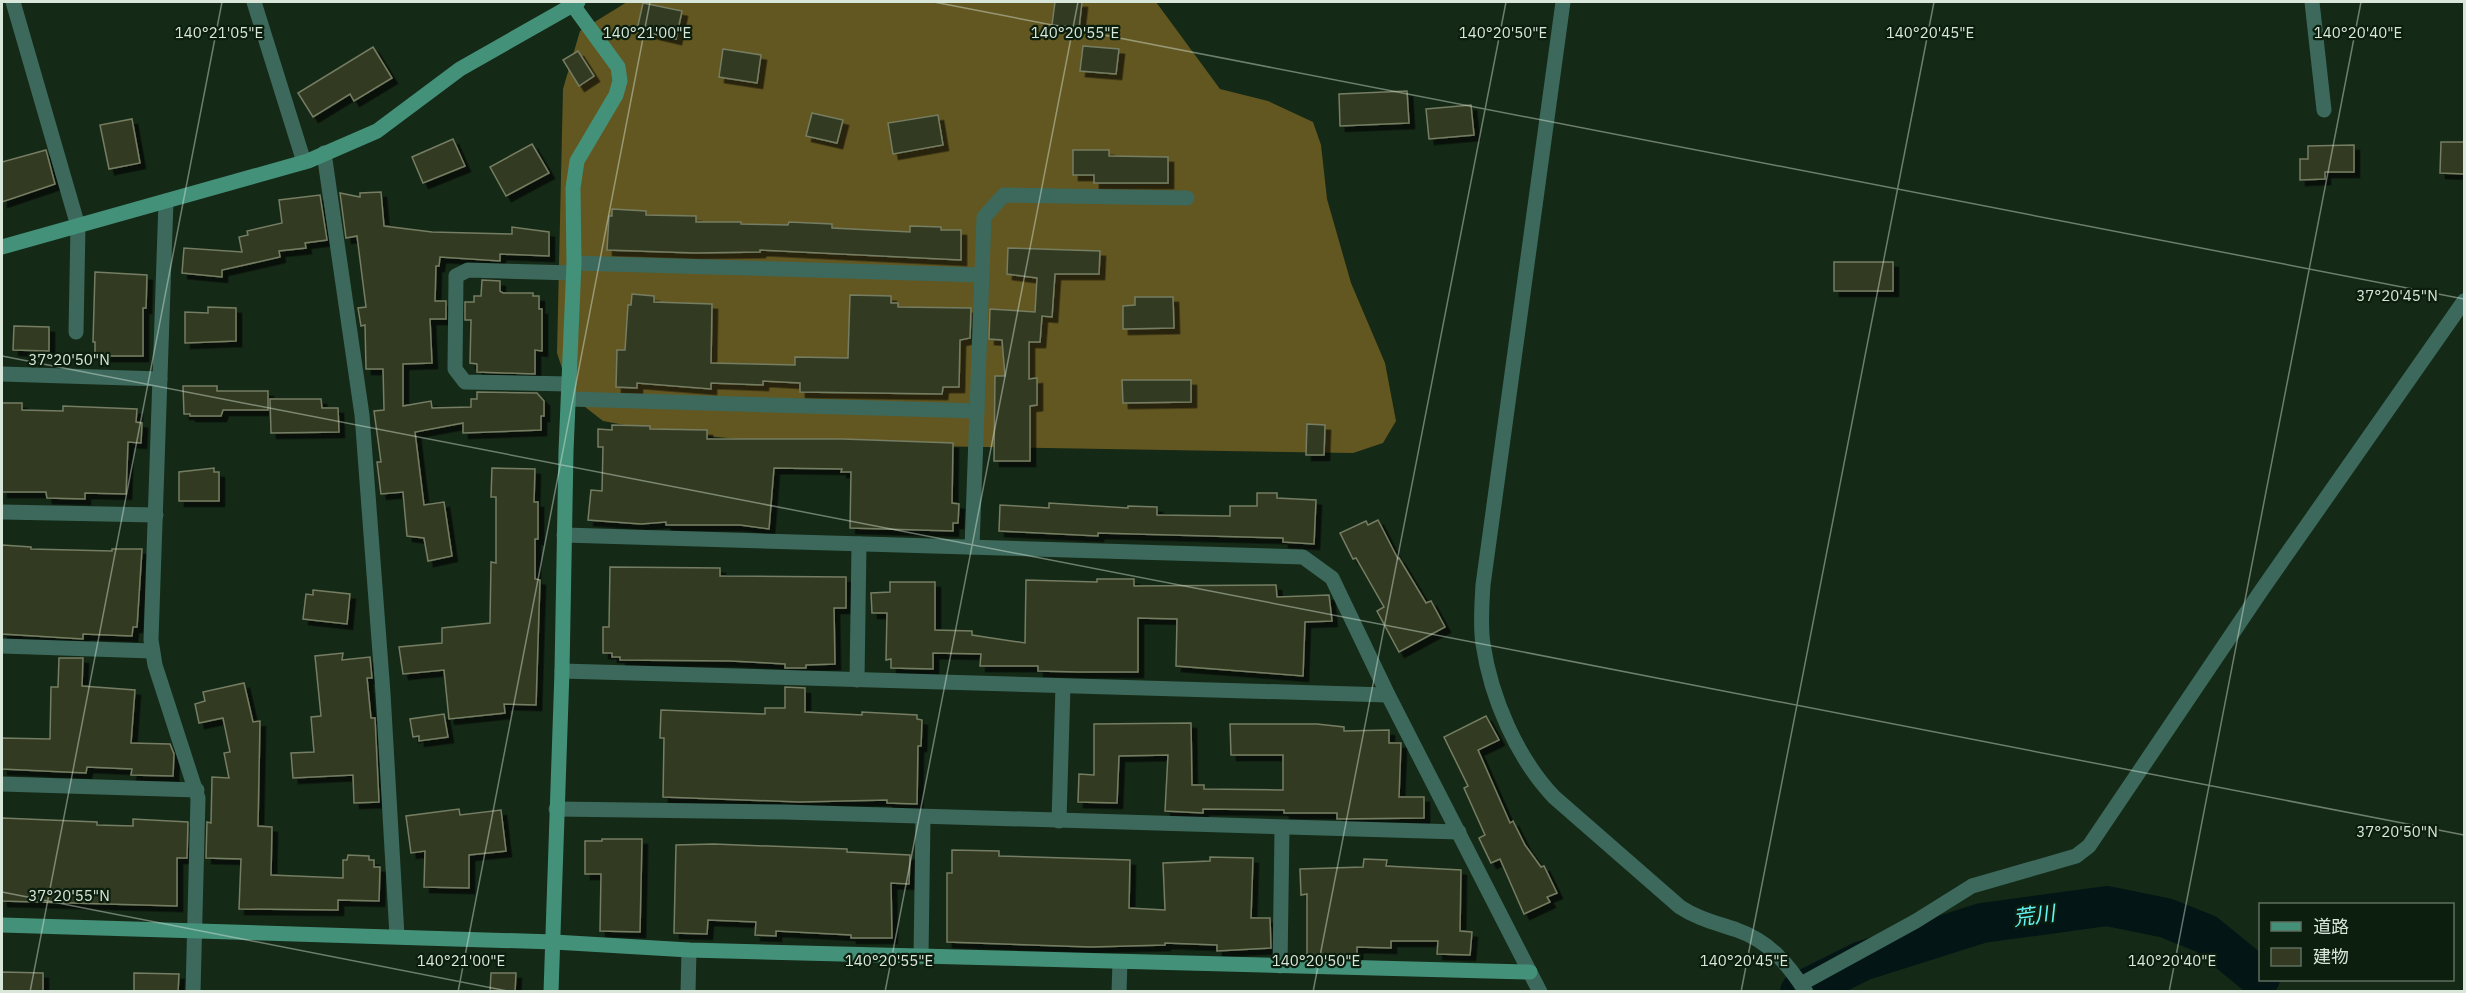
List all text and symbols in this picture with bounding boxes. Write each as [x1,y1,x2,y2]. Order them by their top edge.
text: 140°21'05"E [175,23,263,42]
text: 140°21'00"E [603,23,691,42]
text: 140°20'55"E [1031,23,1119,42]
text: 140°20'50"E [1459,23,1547,42]
text: 140°20'45"E [1886,23,1974,42]
text: 140°20'40"E [2314,23,2402,42]
text: 37°20'45"N [2356,286,2438,305]
text: 37°20'50"N [28,350,110,369]
text: 37°20'50"N [2356,822,2438,841]
text: 37°20'55"N [28,886,110,905]
water label: 荒川 [2011,898,2059,932]
legend [2259,903,2454,981]
text: 道路 [2313,915,2349,938]
text: 建物 [2313,945,2349,968]
text: 140°21'00"E [417,951,505,970]
text: 140°20'55"E [845,951,933,970]
text: 140°20'50"E [1272,951,1360,970]
text: 140°20'45"E [1700,951,1788,970]
text: 140°20'40"E [2128,951,2216,970]

